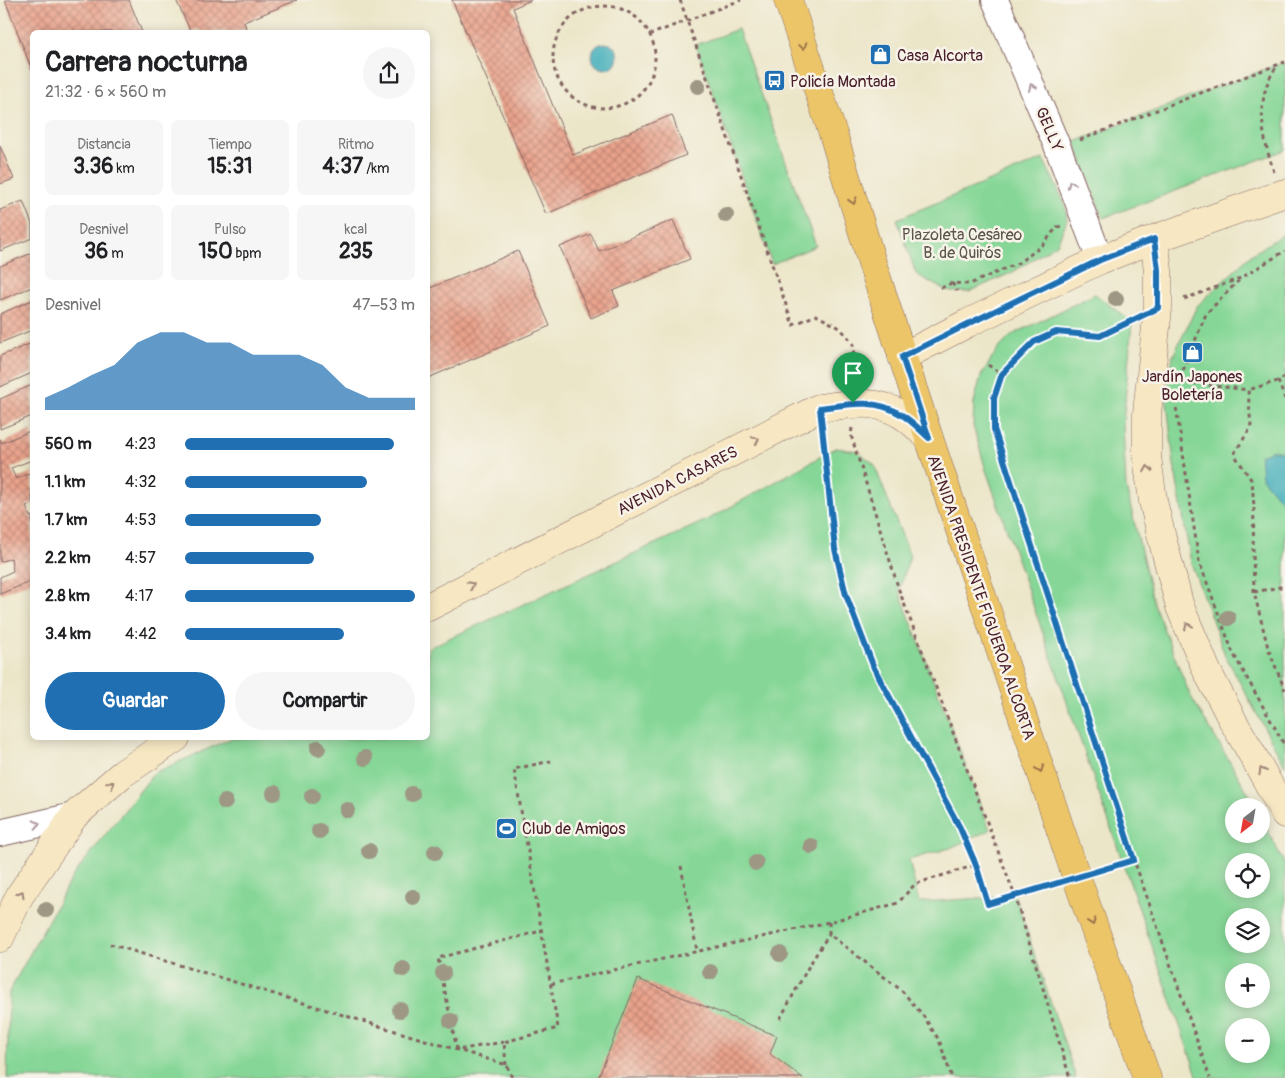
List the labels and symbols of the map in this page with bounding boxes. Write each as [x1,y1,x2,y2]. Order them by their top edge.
one-way arrow [798,42,808,50]
shop icon: Casa Alcorta [869,43,893,67]
place label: Casa Alcorta [897,46,983,66]
bus stop icon: Policía Montada [762,69,786,93]
place label: Policía Montada [790,72,896,92]
one-way arrow [1028,83,1038,92]
street label: GELLY [1031,104,1067,155]
one-way arrow [1067,180,1077,188]
one-way arrow [847,196,857,205]
park label: Plazoleta Cesáreo B. de Quirós [902,225,1023,263]
shop icon: Jardín Japones Boletería [1180,340,1204,364]
pin [832,352,874,403]
place label: Jardín Japones Boletería [1142,367,1242,405]
one-way arrow [751,436,760,446]
street label: AVENIDA CASARES [614,442,741,520]
street label: AVENIDA PRESIDENTE FIGUEROA ALCORTA [923,452,1039,742]
one-way arrow [1144,464,1154,473]
one-way arrow [466,581,475,591]
one-way arrow [1184,622,1195,631]
one-way arrow [1034,764,1044,772]
one-way arrow [1258,768,1268,777]
one-way arrow [105,781,114,790]
north arrow [1225,798,1270,842]
sports icon: Club de Amigos [494,816,518,840]
one-way arrow [33,819,41,830]
place label: Club de Amigos [522,819,625,839]
one-way arrow [14,890,24,899]
one-way arrow [1087,918,1097,926]

